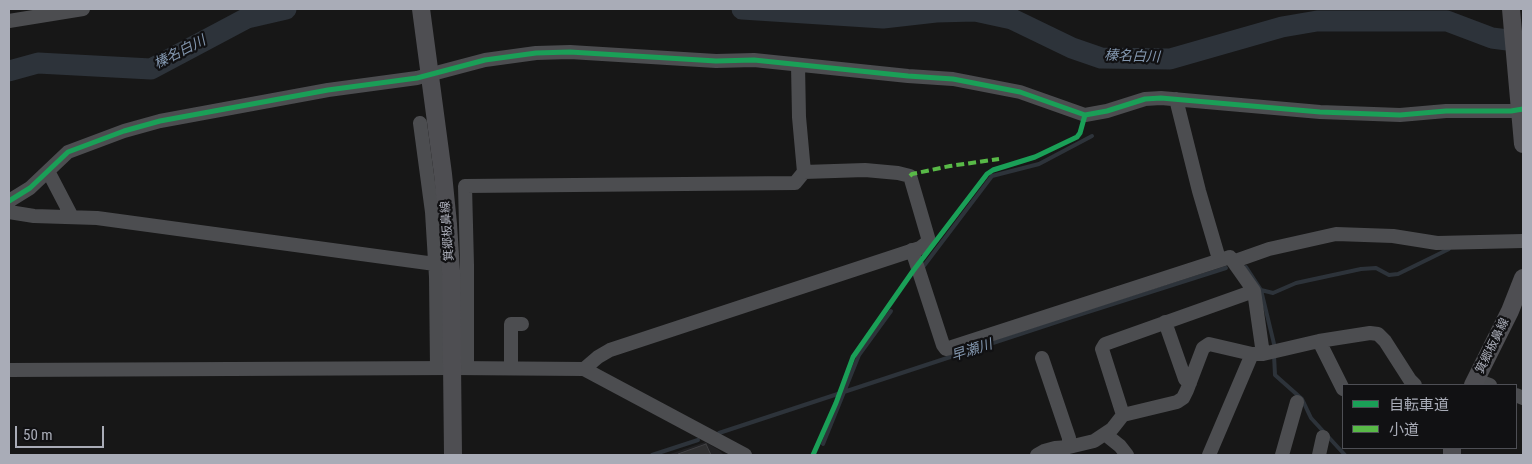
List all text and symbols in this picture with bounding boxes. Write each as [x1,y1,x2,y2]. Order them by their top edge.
water label: 榛名白川 [151,33,209,73]
water label: 榛名白川 [1104,48,1160,66]
street label: 箕郷板鼻線 [439,201,457,261]
street label: 箕郷板鼻線 [1473,316,1513,376]
water label: 早瀬川 [949,337,995,365]
legend [1342,384,1517,449]
text: 自転車道 [1389,396,1449,414]
scale bar [18,416,106,448]
text: 小道 [1389,421,1419,439]
text: 50 m [23,426,53,444]

